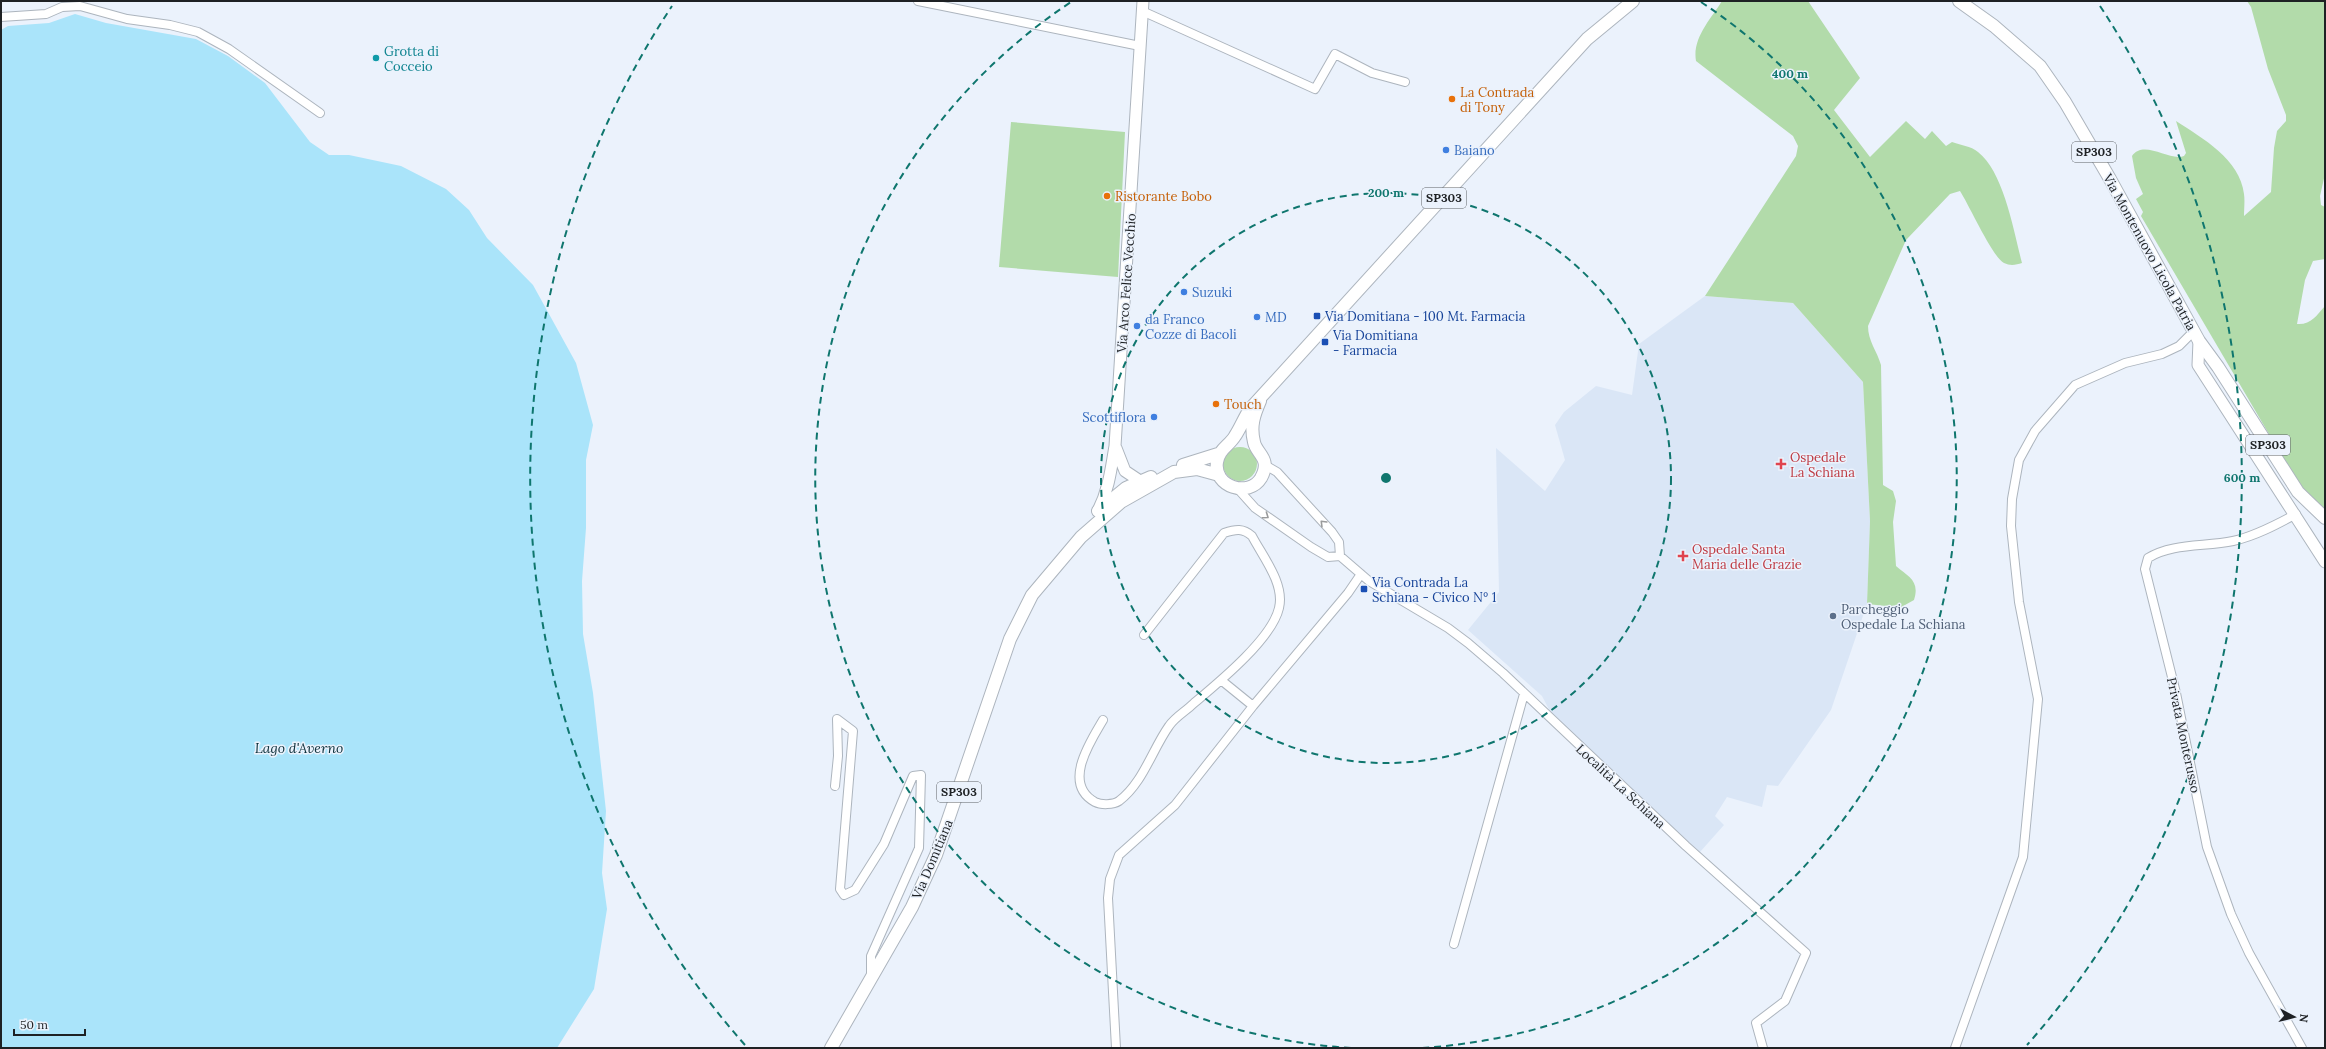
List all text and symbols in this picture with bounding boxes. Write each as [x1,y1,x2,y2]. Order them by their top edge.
place label: Grotta di Cocceio [384,43,439,75]
marker: Grotta di Cocceio [371,53,381,63]
text: 400 m [1772,66,1808,81]
place label: La Contrada di Tony [1460,84,1534,116]
marker: La Contrada di Tony [1447,94,1457,104]
place label: Baiano [1454,142,1495,159]
road number: SP303 [2072,142,2116,162]
marker: Baiano [1441,145,1451,155]
street label: Via Montenuovo Licola Patria [2099,170,2200,334]
text: 200 m [1368,185,1404,200]
place label: Ristorante Bobo [1115,188,1212,205]
road number: SP303 [1422,188,1466,208]
marker: Ristorante Bobo [1102,191,1112,201]
street label: Via Arco Felice Vecchio [1113,212,1140,354]
place label: Suzuki [1192,284,1232,301]
marker: Suzuki [1179,287,1189,297]
place label: Via Domitiana - 100 Mt. Farmacia [1324,308,1526,325]
place label: MD [1265,309,1287,326]
place label: da Franco Cozze di Bacoli [1145,311,1237,343]
marker: Via Domitiana - 100 Mt. Farmacia [1312,311,1322,321]
marker: MD [1252,312,1262,322]
marker: da Franco Cozze di Bacoli [1132,321,1142,331]
place label: Via Domitiana - Farmacia [1332,327,1418,359]
marker: Via Domitiana - Farmacia [1320,337,1330,347]
place label: Touch [1224,396,1262,413]
marker: Touch [1211,399,1221,409]
place label: Scottiflora [1082,409,1146,426]
marker: Scottiflora [1149,412,1159,422]
road number: SP303 [2246,435,2290,455]
place label: Ospedale La Schiana [1790,449,1855,481]
marker: Ospedale La Schiana [1775,458,1787,470]
text: 600 m [2224,470,2260,485]
centre of rings [1379,471,1393,485]
one-way arrow [1261,511,1268,518]
one-way arrow [1320,520,1328,528]
place label: Ospedale Santa Maria delle Grazie [1692,541,1802,573]
marker: Ospedale Santa Maria delle Grazie [1677,550,1689,562]
place label: Via Contrada La Schiana - Civico N° 1 [1371,574,1497,606]
marker: Via Contrada La Schiana - Civico N° 1 [1359,584,1369,594]
place label: Parcheggio Ospedale La Schiana [1841,601,1966,633]
marker: Parcheggio Ospedale La Schiana [1828,611,1838,621]
street label: Privata Monterusso [2163,676,2204,795]
water label: Lago d'Averno [255,739,343,757]
street label: Località La Schiana [1572,741,1669,832]
road number: SP303 [937,782,981,802]
street label: Via Domitiana [908,817,957,902]
north arrow [2274,997,2314,1037]
scale bar [14,1011,85,1037]
text: N [2296,1013,2311,1024]
text: 50 m [20,1017,48,1032]

